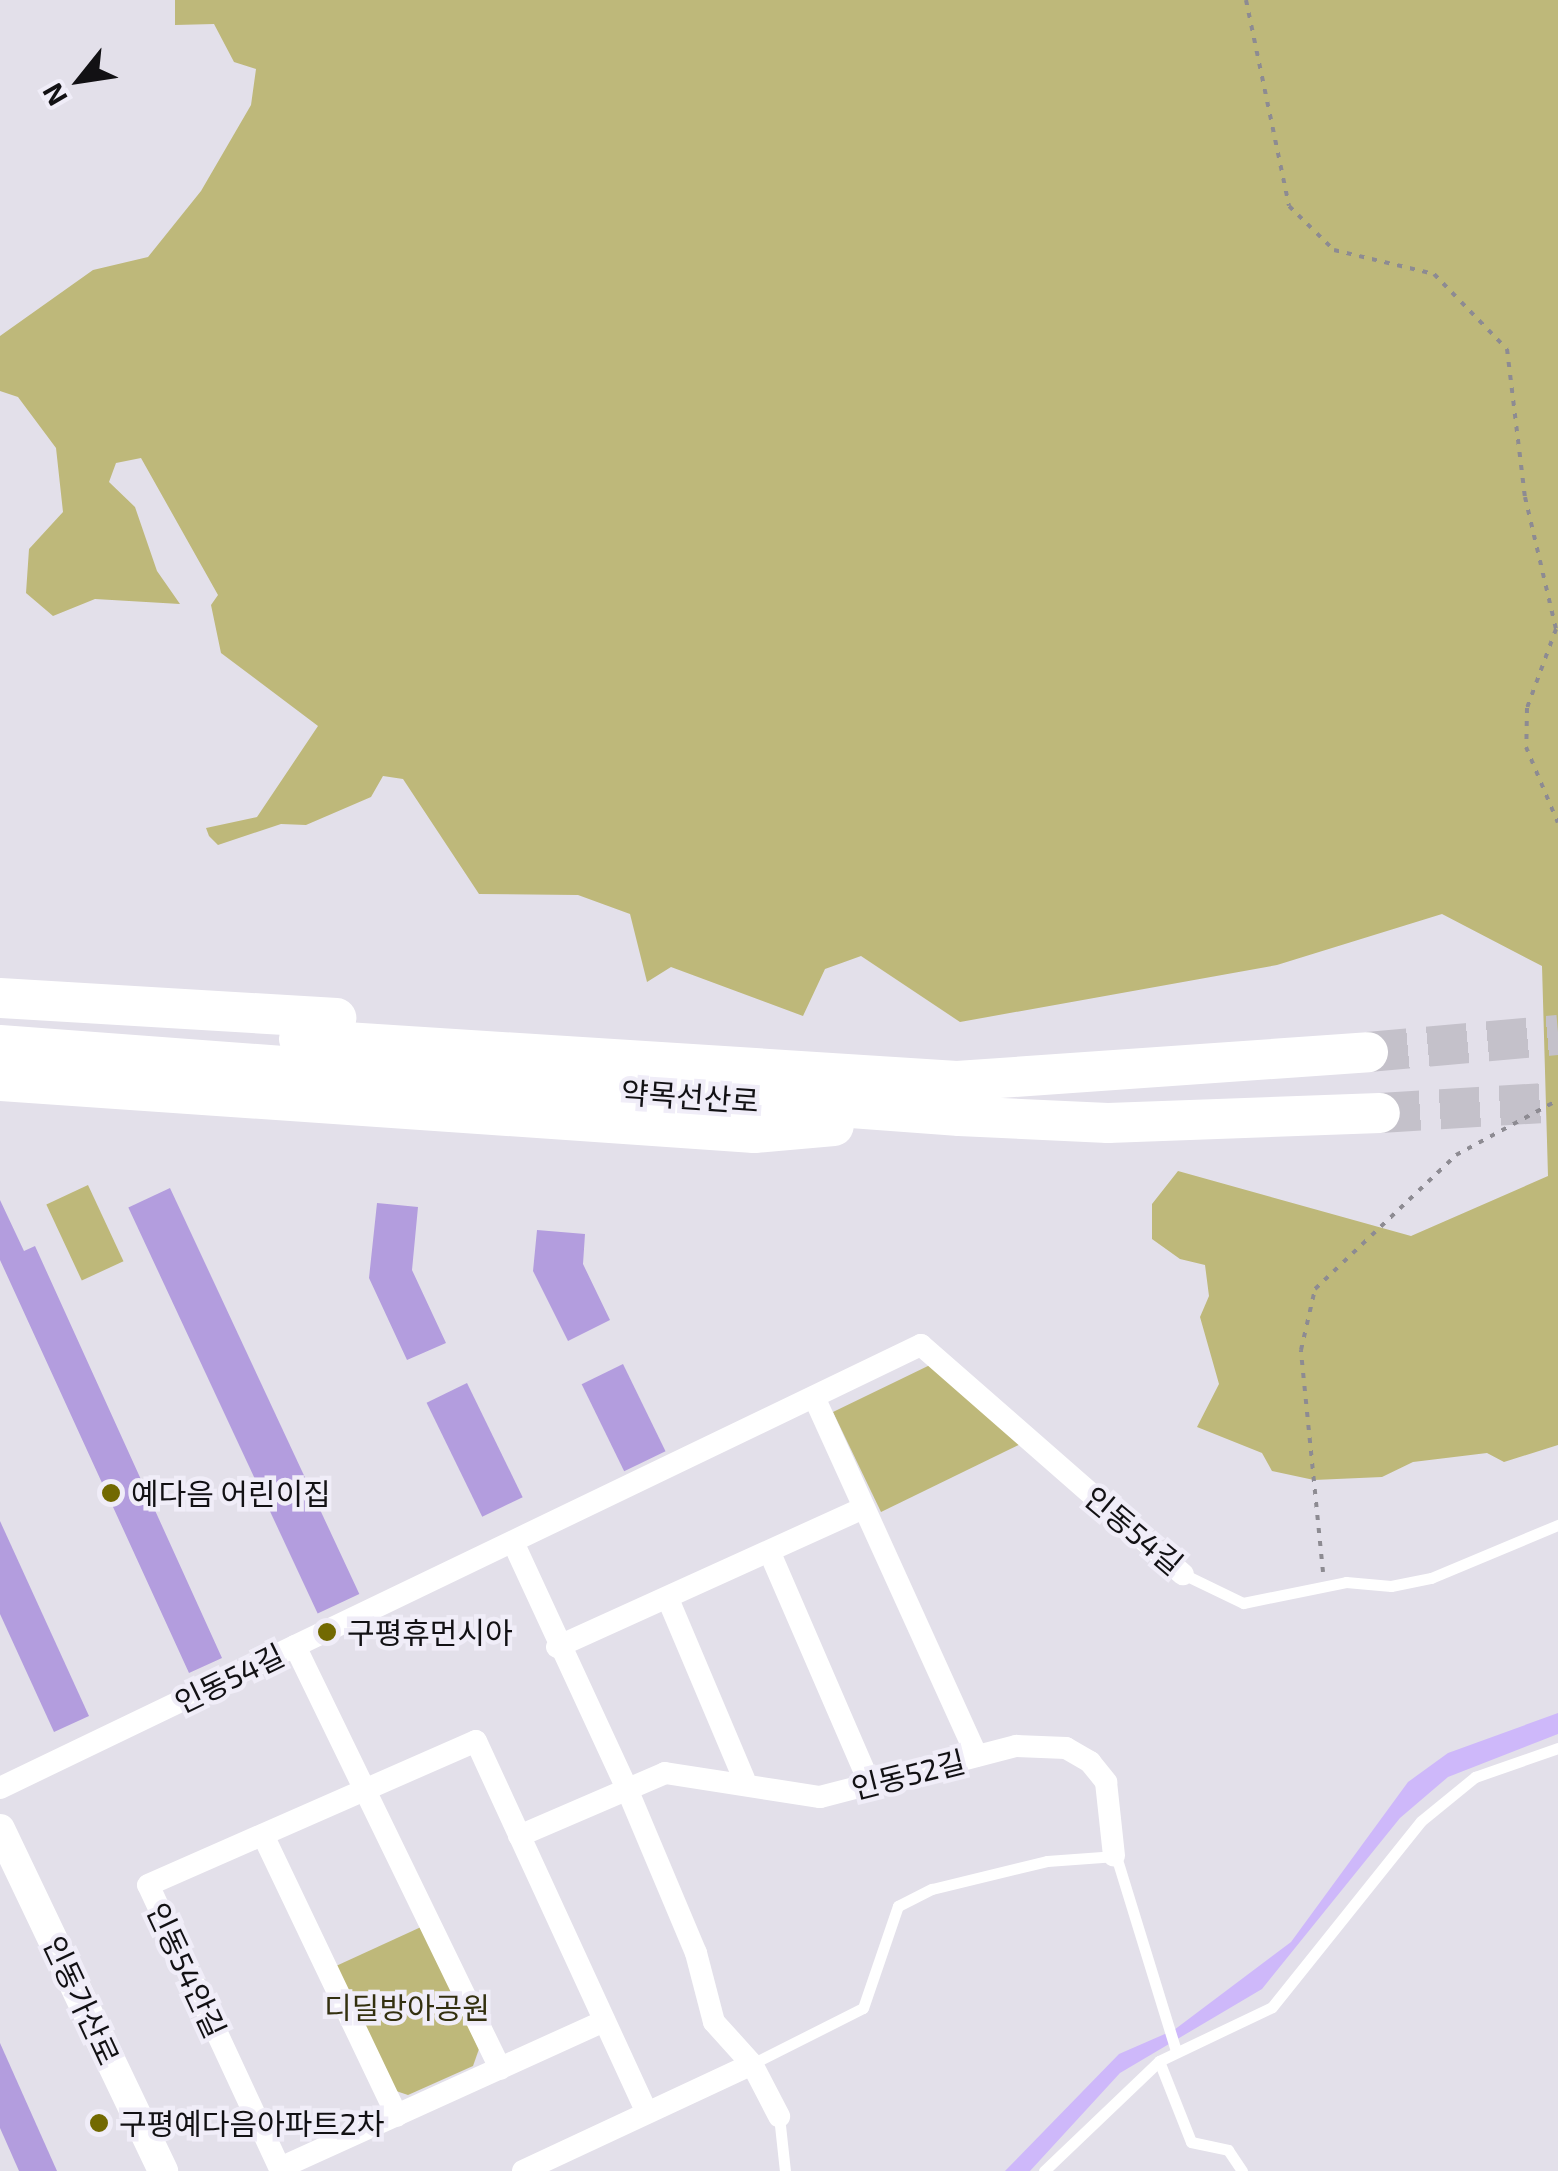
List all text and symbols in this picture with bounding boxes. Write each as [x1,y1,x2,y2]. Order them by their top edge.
north arrow [30,30,130,130]
text: N [34,78,74,112]
street label: 약목선산로 [620,1073,760,1119]
place label: 예다음 어린이집 [131,1475,331,1511]
street label: 인동54길 [1077,1479,1191,1581]
marker: 예다음 어린이집 [100,1482,122,1504]
place label: 구평휴먼시아 [347,1614,513,1650]
marker: 구평휴먼시아 [316,1621,338,1643]
street label: 인동54길 [168,1636,290,1720]
street label: 인동52길 [847,1743,969,1805]
street label: 인동54안길 [140,1897,234,2043]
street label: 인동가산로 [37,1930,127,2070]
park label: 디딜방아공원 [324,1989,490,2025]
place label: 구평예다음아파트2차 [119,2105,384,2141]
marker: 구평예다음아파트2차 [88,2112,110,2134]

